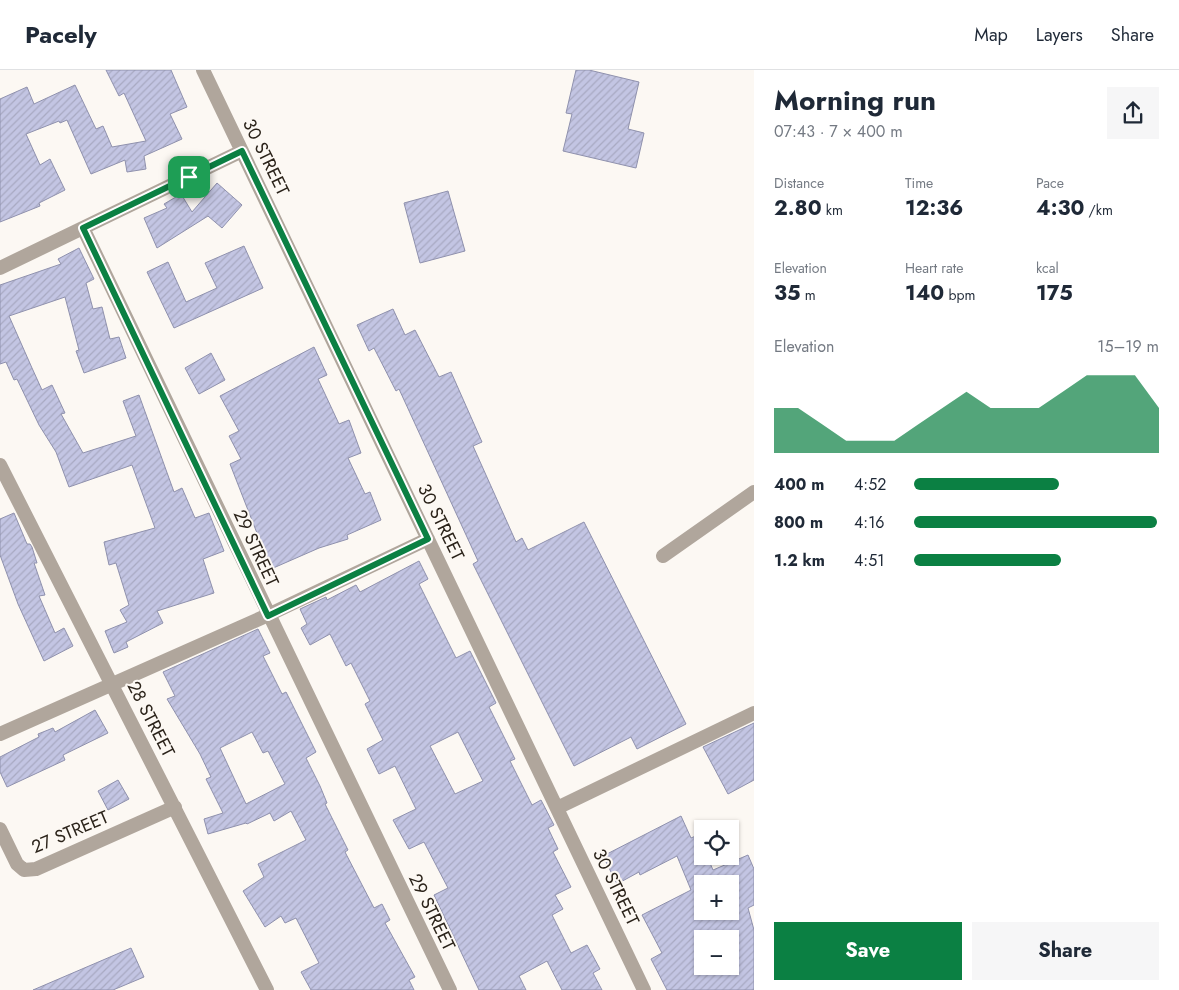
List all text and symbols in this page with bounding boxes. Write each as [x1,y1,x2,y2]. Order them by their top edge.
text: Pacely [25,17,97,52]
text: Map [974,22,1008,48]
text: Layers [1036,22,1083,48]
text: Share [1111,22,1154,48]
text: Morning run [774,80,936,121]
button: share [1107,87,1159,139]
street label: 30 STREET [236,114,296,200]
text: 07:43 · 7 × 400 m [774,120,903,143]
pin [168,156,210,198]
icon: arrive [175,163,203,191]
text: Distance [774,173,824,193]
text: Time [905,173,933,193]
text: Pace [1036,173,1064,193]
text: 2.80 [774,193,822,223]
text: 12:36 [905,193,963,223]
text: 4:30 [1036,193,1084,223]
text: km [822,200,843,220]
text: /km [1084,200,1113,220]
text: Elevation [774,258,827,278]
text: Heart rate [905,258,963,278]
text: kcal [1036,258,1059,278]
text: 35 [774,278,801,308]
text: 140 [905,278,944,308]
text: 175 [1036,278,1073,308]
text: m [801,285,816,305]
text: bpm [944,285,975,305]
text: Elevation [774,335,834,358]
text: 15–19 m [1097,335,1159,358]
text: 400 m [774,473,824,496]
text: 4:52 [854,473,886,496]
street label: 30 STREET [411,479,471,565]
street label: 29 STREET [227,505,285,591]
text: 800 m [774,511,823,534]
text: 4:16 [854,511,885,534]
text: 1.2 km [774,549,825,572]
text: 4:51 [854,549,884,572]
street label: 28 STREET [121,677,181,762]
street label: 27 STREET [27,804,113,860]
map controls [694,820,739,975]
button: locate [694,820,739,865]
street label: 30 STREET [586,844,646,930]
street label: 29 STREET [402,869,462,955]
button: + [694,875,739,920]
button: Save [774,922,962,980]
button: Share [972,922,1159,980]
button: − [694,930,739,975]

